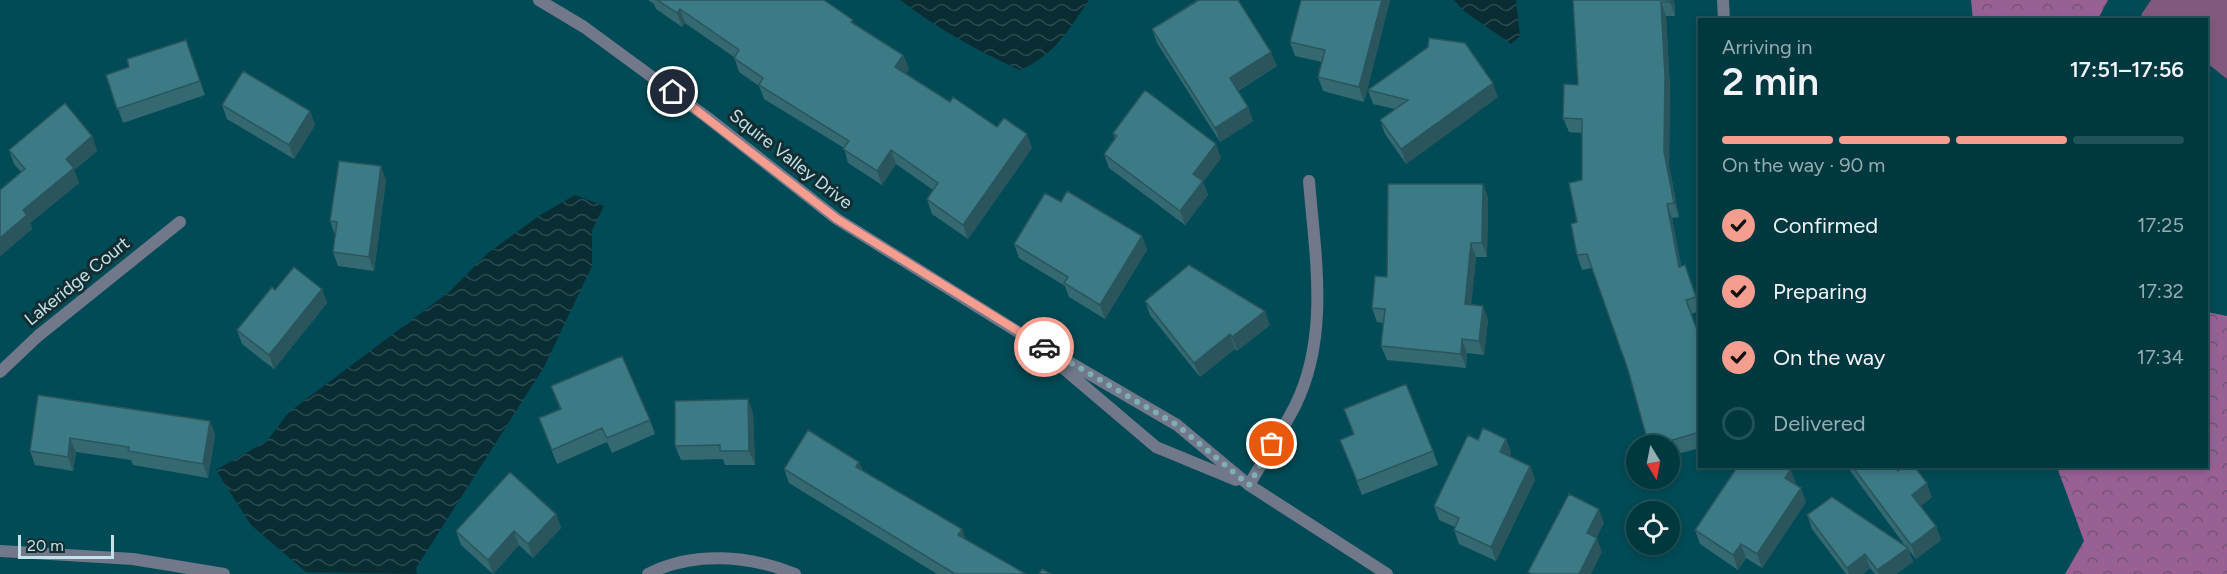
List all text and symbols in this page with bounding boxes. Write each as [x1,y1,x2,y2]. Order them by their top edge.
text: Arriving in [1722,35,1812,59]
text: 17:51–17:56 [2070,56,2184,83]
text: 2 min [1722,58,1819,105]
pin [647,66,698,117]
icon: home [656,75,689,108]
street label: Squire Valley Drive [725,104,857,214]
text: On the way · 90 m [1722,153,1885,177]
icon: check [1722,209,1755,242]
text: Confirmed [1773,212,1878,239]
text: 17:25 [2137,213,2184,237]
street label: Lakeridge Court [20,232,134,330]
icon: check [1722,275,1755,308]
text: Preparing [1773,278,1867,305]
text: 17:32 [2138,279,2184,303]
courier [1014,317,1074,377]
icon: car [1028,331,1061,364]
icon: check [1722,341,1755,374]
text: On the way [1773,344,1885,371]
text: 17:34 [2137,345,2184,369]
text: Delivered [1773,410,1866,437]
pin [1246,418,1297,469]
icon: bag [1255,427,1288,460]
north arrow [1626,435,1680,489]
map controls [1626,435,1680,555]
button: locate [1626,501,1680,555]
scale bar [18,532,114,560]
text: 20 m [27,536,64,555]

